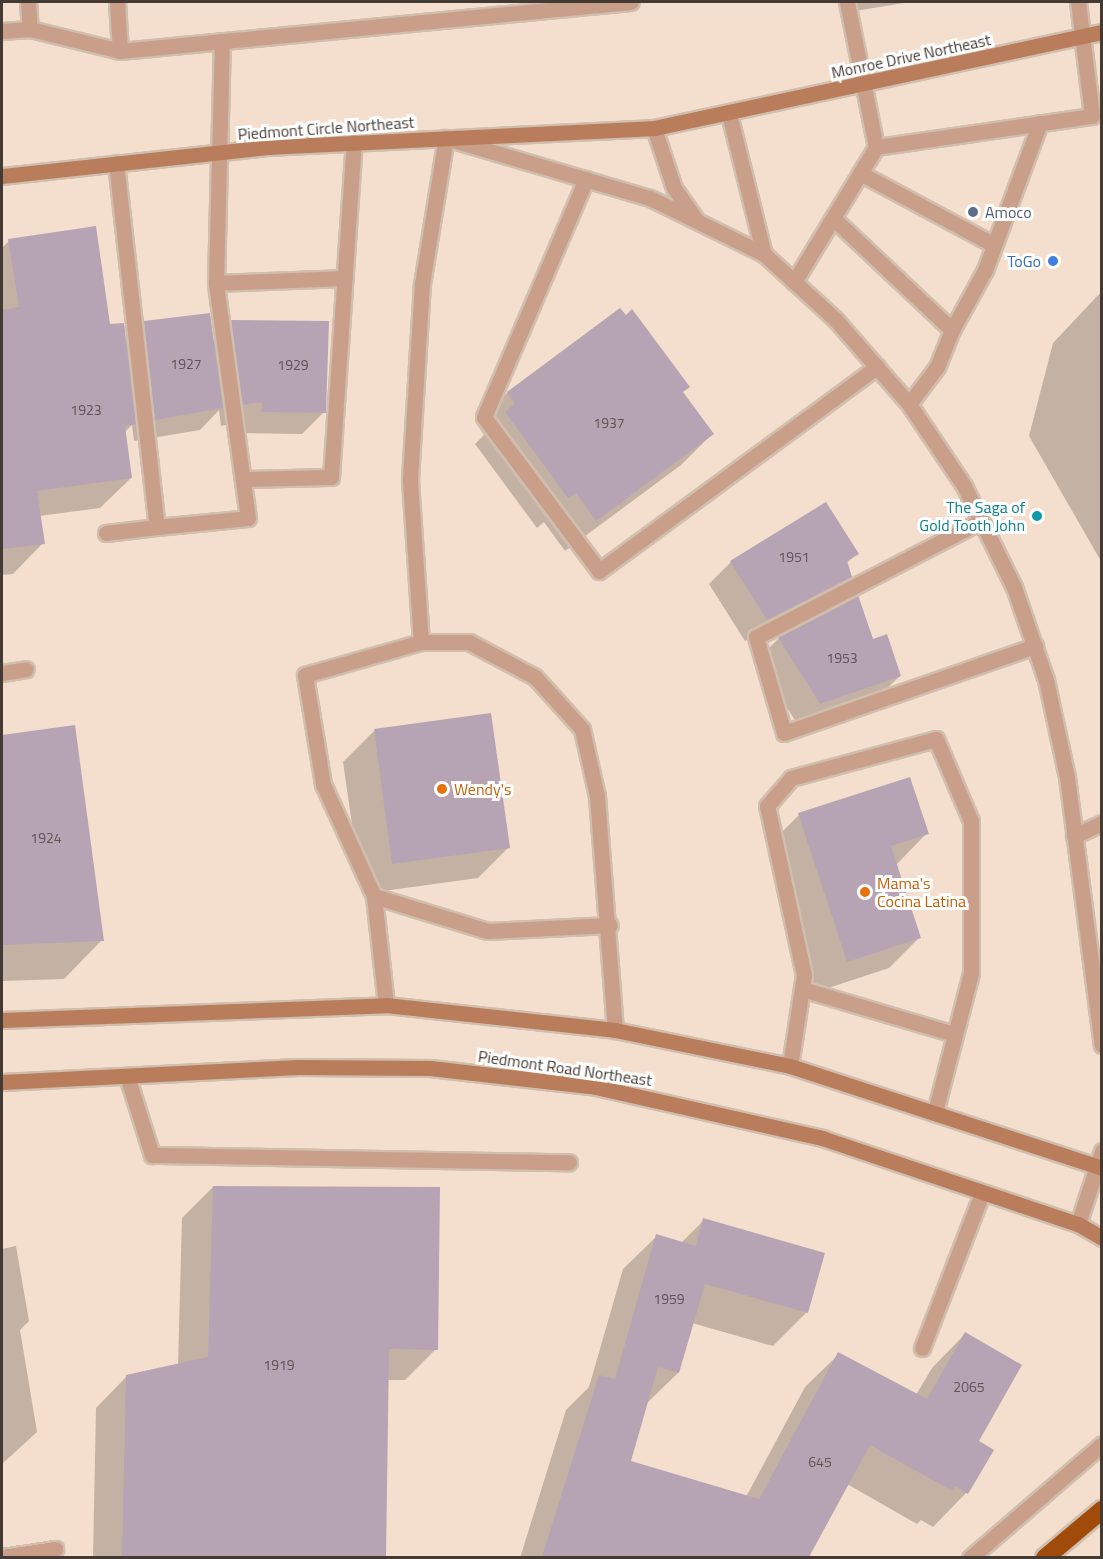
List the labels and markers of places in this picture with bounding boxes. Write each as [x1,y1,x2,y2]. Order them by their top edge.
place label: Amoco [985,202,1032,222]
marker: Amoco [966,205,980,219]
place label: ToGo [1007,251,1041,271]
marker: ToGo [1046,254,1060,268]
place label: The Saga of Gold Tooth John [919,497,1025,535]
marker: The Saga of Gold Tooth John [1030,509,1044,523]
place label: Wendy's [454,779,511,799]
marker: Wendy's [435,782,449,796]
place label: Mama's Cocina Latina [877,873,966,911]
marker: Mama's Cocina Latina [858,885,872,899]

